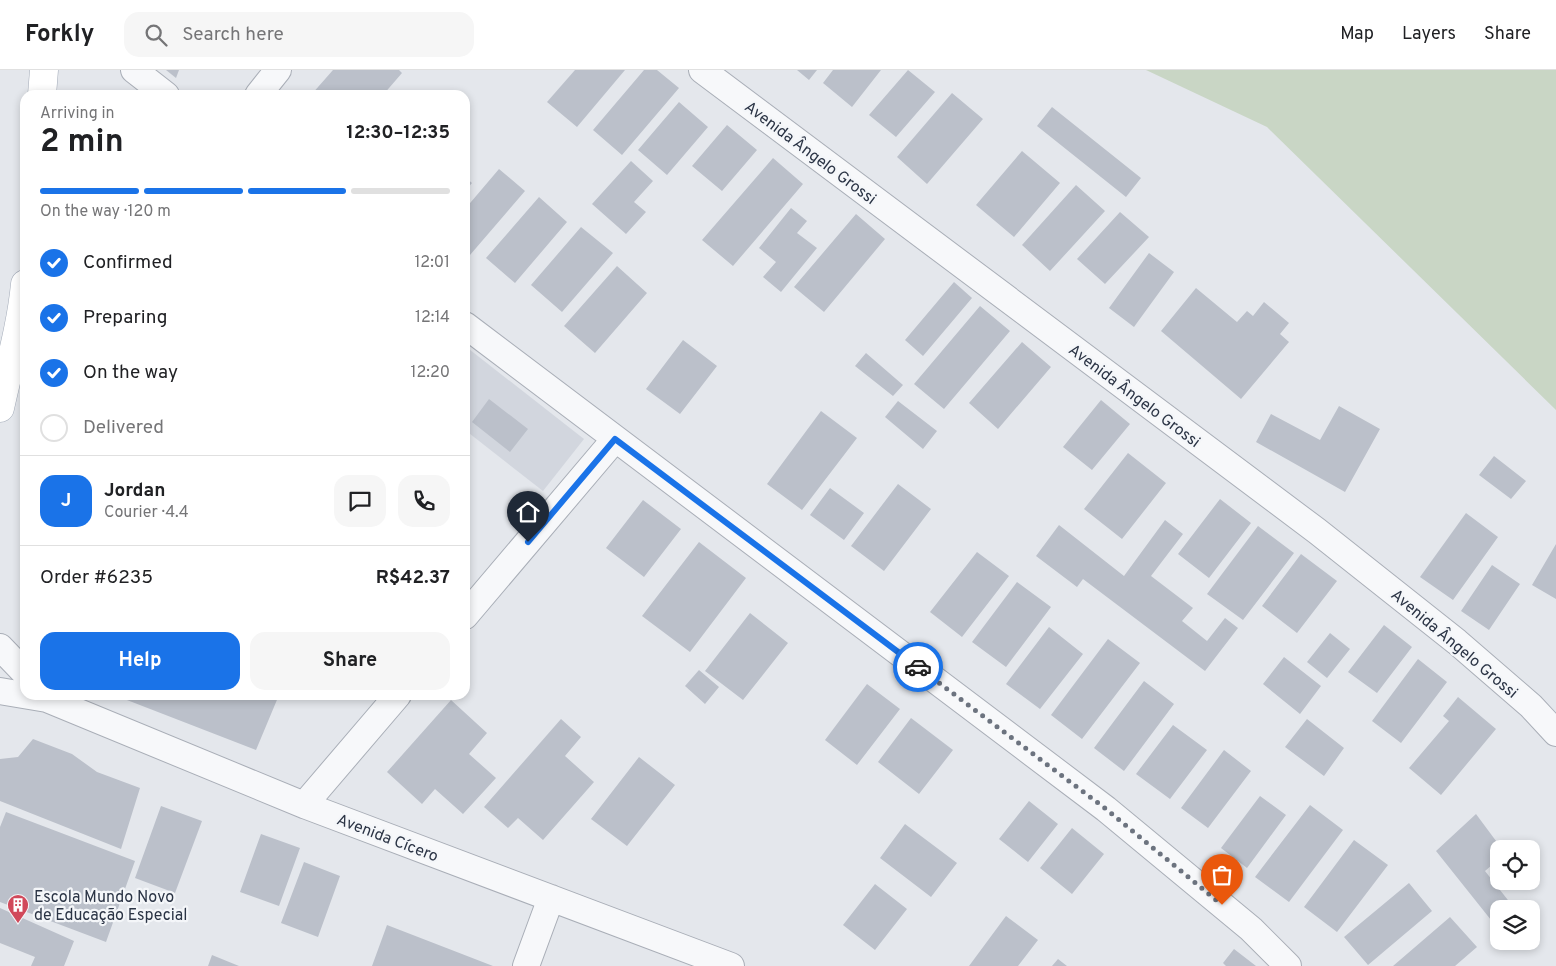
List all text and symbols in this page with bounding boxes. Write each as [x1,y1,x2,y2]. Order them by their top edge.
search box [124,12,474,57]
text: Forkly [25,20,94,50]
icon: search [142,21,170,49]
text: Search here [182,23,284,47]
text: Map [1340,23,1374,46]
text: Layers [1402,23,1456,46]
text: Share [1484,23,1531,46]
street label: Avenida Ângelo Grossi [740,96,881,210]
text: Arriving in [40,104,115,124]
text: 12:30–12:35 [346,121,450,145]
text: 2 min [40,123,124,163]
text: On the way · 120 m [40,202,171,222]
icon: check [40,249,68,277]
text: Confirmed [83,251,173,275]
text: 12:01 [414,253,450,273]
icon: check [40,304,68,332]
text: Preparing [83,306,167,330]
text: 12:14 [415,308,450,328]
street label: Avenida Ângelo Grossi [1064,339,1205,453]
icon: check [40,359,68,387]
text: On the way [83,361,178,385]
text: 12:20 [411,363,450,383]
text: Delivered [83,416,164,440]
button: chat [334,475,386,527]
button: phone [398,475,450,527]
text: Jordan [104,479,166,503]
text: J [61,489,71,513]
pin [507,491,549,542]
icon: home [514,498,542,526]
text: Courier · 4.4 [104,503,189,523]
text: Order #6235 [40,566,153,590]
text: R$42.37 [376,566,450,590]
street label: Avenida Ângelo Grossi [1386,584,1523,704]
button: Help [40,632,240,690]
button: Share [250,632,450,690]
courier [893,642,943,692]
icon: car [904,653,932,681]
street label: Avenida Cícero [334,810,441,867]
map controls [1490,840,1540,950]
button: locate [1490,840,1540,890]
pin [1201,854,1243,905]
icon: bag [1208,861,1236,889]
place label: Escola Mundo Novo de Educação Especial [34,888,187,926]
building icon: Escola Mundo Novo de Educação Especial [6,893,30,924]
button: layers [1490,900,1540,950]

